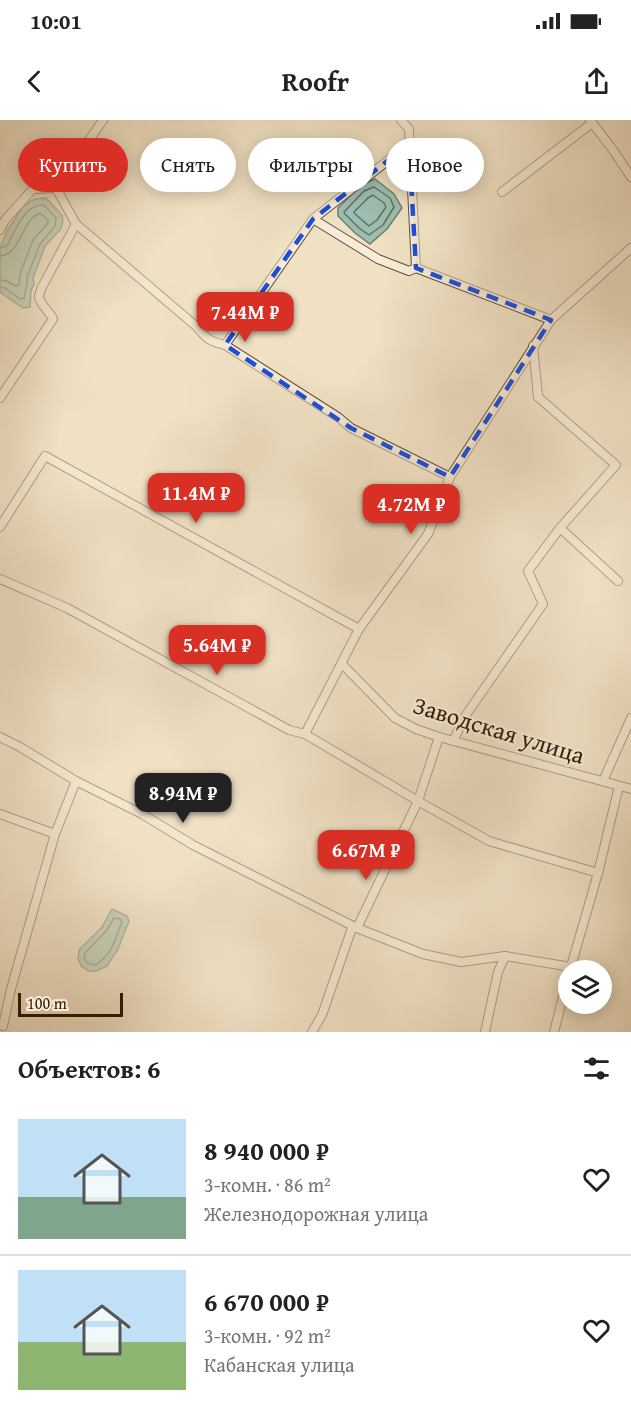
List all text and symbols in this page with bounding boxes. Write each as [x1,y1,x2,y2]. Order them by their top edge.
text: 10:01 [30,5,82,37]
text: Roofr [282,61,349,101]
icon: back [18,65,51,98]
icon: share [580,65,613,98]
chip: Купить [18,138,128,192]
chip: Снять [140,138,236,192]
chip: Фильтры [248,138,374,192]
chip: Новое [386,138,484,192]
pin: 7.44M ₽ [190,292,300,343]
text: 7.44M ₽ [211,297,279,326]
pin: 11.4M ₽ [141,473,251,524]
text: 11.4M ₽ [162,478,230,507]
pin: 4.72M ₽ [356,484,466,535]
text: 4.72M ₽ [377,489,445,518]
pin: 5.64M ₽ [162,625,272,676]
text: 5.64M ₽ [183,630,251,659]
street label: Заводская улица [409,687,590,773]
pin: 8.94M ₽ [128,773,238,824]
text: 8.94M ₽ [149,778,217,807]
pin: 6.67M ₽ [311,830,421,881]
text: 6.67M ₽ [332,835,400,864]
map controls [558,960,612,1014]
button: layers [558,960,612,1014]
scale bar [18,990,123,1018]
text: 100 m [27,991,67,1015]
text: Объектов: 6 [18,1049,161,1088]
icon: filters [580,1052,613,1085]
text: 8 940 000 ₽ [204,1131,329,1170]
icon: home [66,1143,138,1215]
icon: heart [580,1163,613,1196]
text: 3-комн. · 86 m² [204,1170,331,1199]
text: Железнодорожная улица [204,1199,428,1228]
text: 6 670 000 ₽ [204,1282,329,1321]
icon: home [66,1294,138,1366]
icon: heart [580,1314,613,1347]
text: 3-комн. · 92 m² [204,1321,331,1350]
text: Кабанская улица [204,1350,355,1379]

